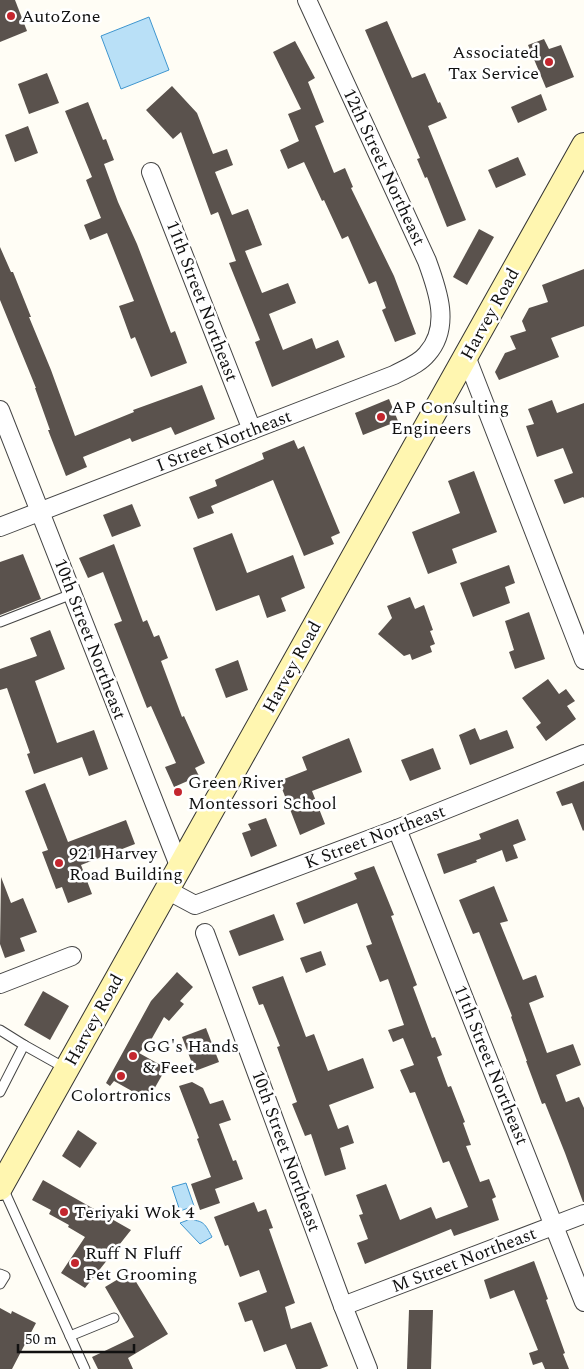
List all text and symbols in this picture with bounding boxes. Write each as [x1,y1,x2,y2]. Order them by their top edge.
place label: AutoZone [21,3,101,30]
marker: AutoZone [5,10,17,22]
place label: Associated Tax Service [448,39,539,87]
marker: Associated Tax Service [543,56,555,68]
street label: 12th Street Northeast [336,84,432,250]
street label: 11th Street Northeast [159,216,245,386]
street label: Harvey Road [454,263,526,365]
place label: AP Consulting Engineers [391,394,509,442]
street label: I Street Northeast [152,403,296,479]
marker: AP Consulting Engineers [375,411,387,423]
street label: 10th Street Northeast [47,554,133,724]
street label: Harvey Road [256,616,328,718]
place label: Green River Montessori School [188,769,337,817]
marker: Green River Montessori School [172,786,184,798]
street label: K Street Northeast [301,798,449,876]
place label: 921 Harvey Road Building [69,840,183,888]
marker: 921 Harvey Road Building [53,857,65,869]
street label: Harvey Road [58,969,130,1071]
street label: 11th Street Northeast [447,981,535,1149]
place label: GG's Hands & Feet [143,1033,239,1081]
marker: GG's Hands & Feet [127,1050,139,1062]
street label: 10th Street Northeast [244,1066,328,1236]
marker: Colortronics [115,1070,127,1082]
place label: Colortronics [71,1082,171,1109]
place label: Teriyaki Wok 4 [74,1199,194,1226]
marker: Teriyaki Wok 4 [58,1206,70,1218]
street label: M Street Northeast [388,1220,540,1300]
place label: Ruff N Fluff Pet Grooming [85,1240,197,1288]
marker: Ruff N Fluff Pet Grooming [69,1257,81,1269]
scale bar [18,1322,134,1354]
text: 50 m [25,1328,57,1351]

